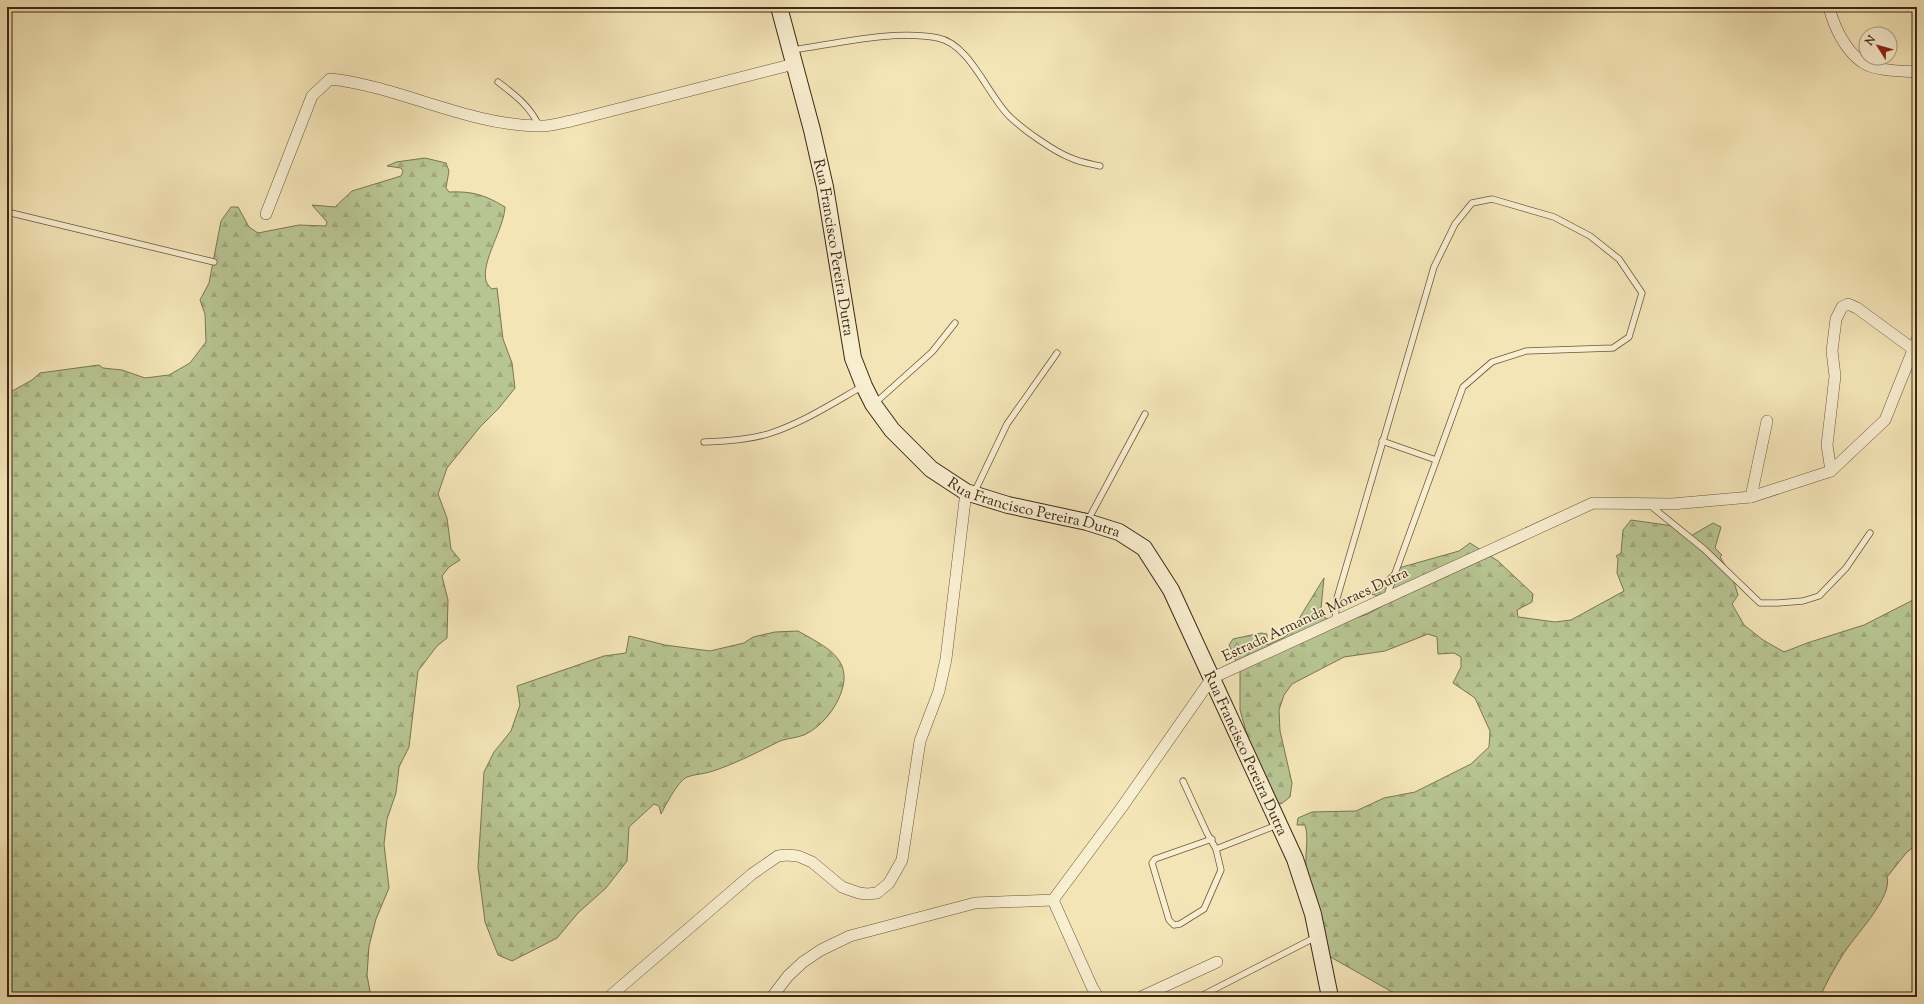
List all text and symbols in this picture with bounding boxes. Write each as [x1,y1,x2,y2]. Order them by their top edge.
north arrow [1858,26,1898,66]
text: N [1861,32,1880,50]
street label: Rua Francisco Pereira Dutra [807,157,858,338]
street label: Rua Francisco Pereira Dutra [943,473,1123,544]
street label: Estrada Armanda Moraes Dutra [1219,563,1412,668]
street label: Rua Francisco Pereira Dutra [1198,668,1292,840]

